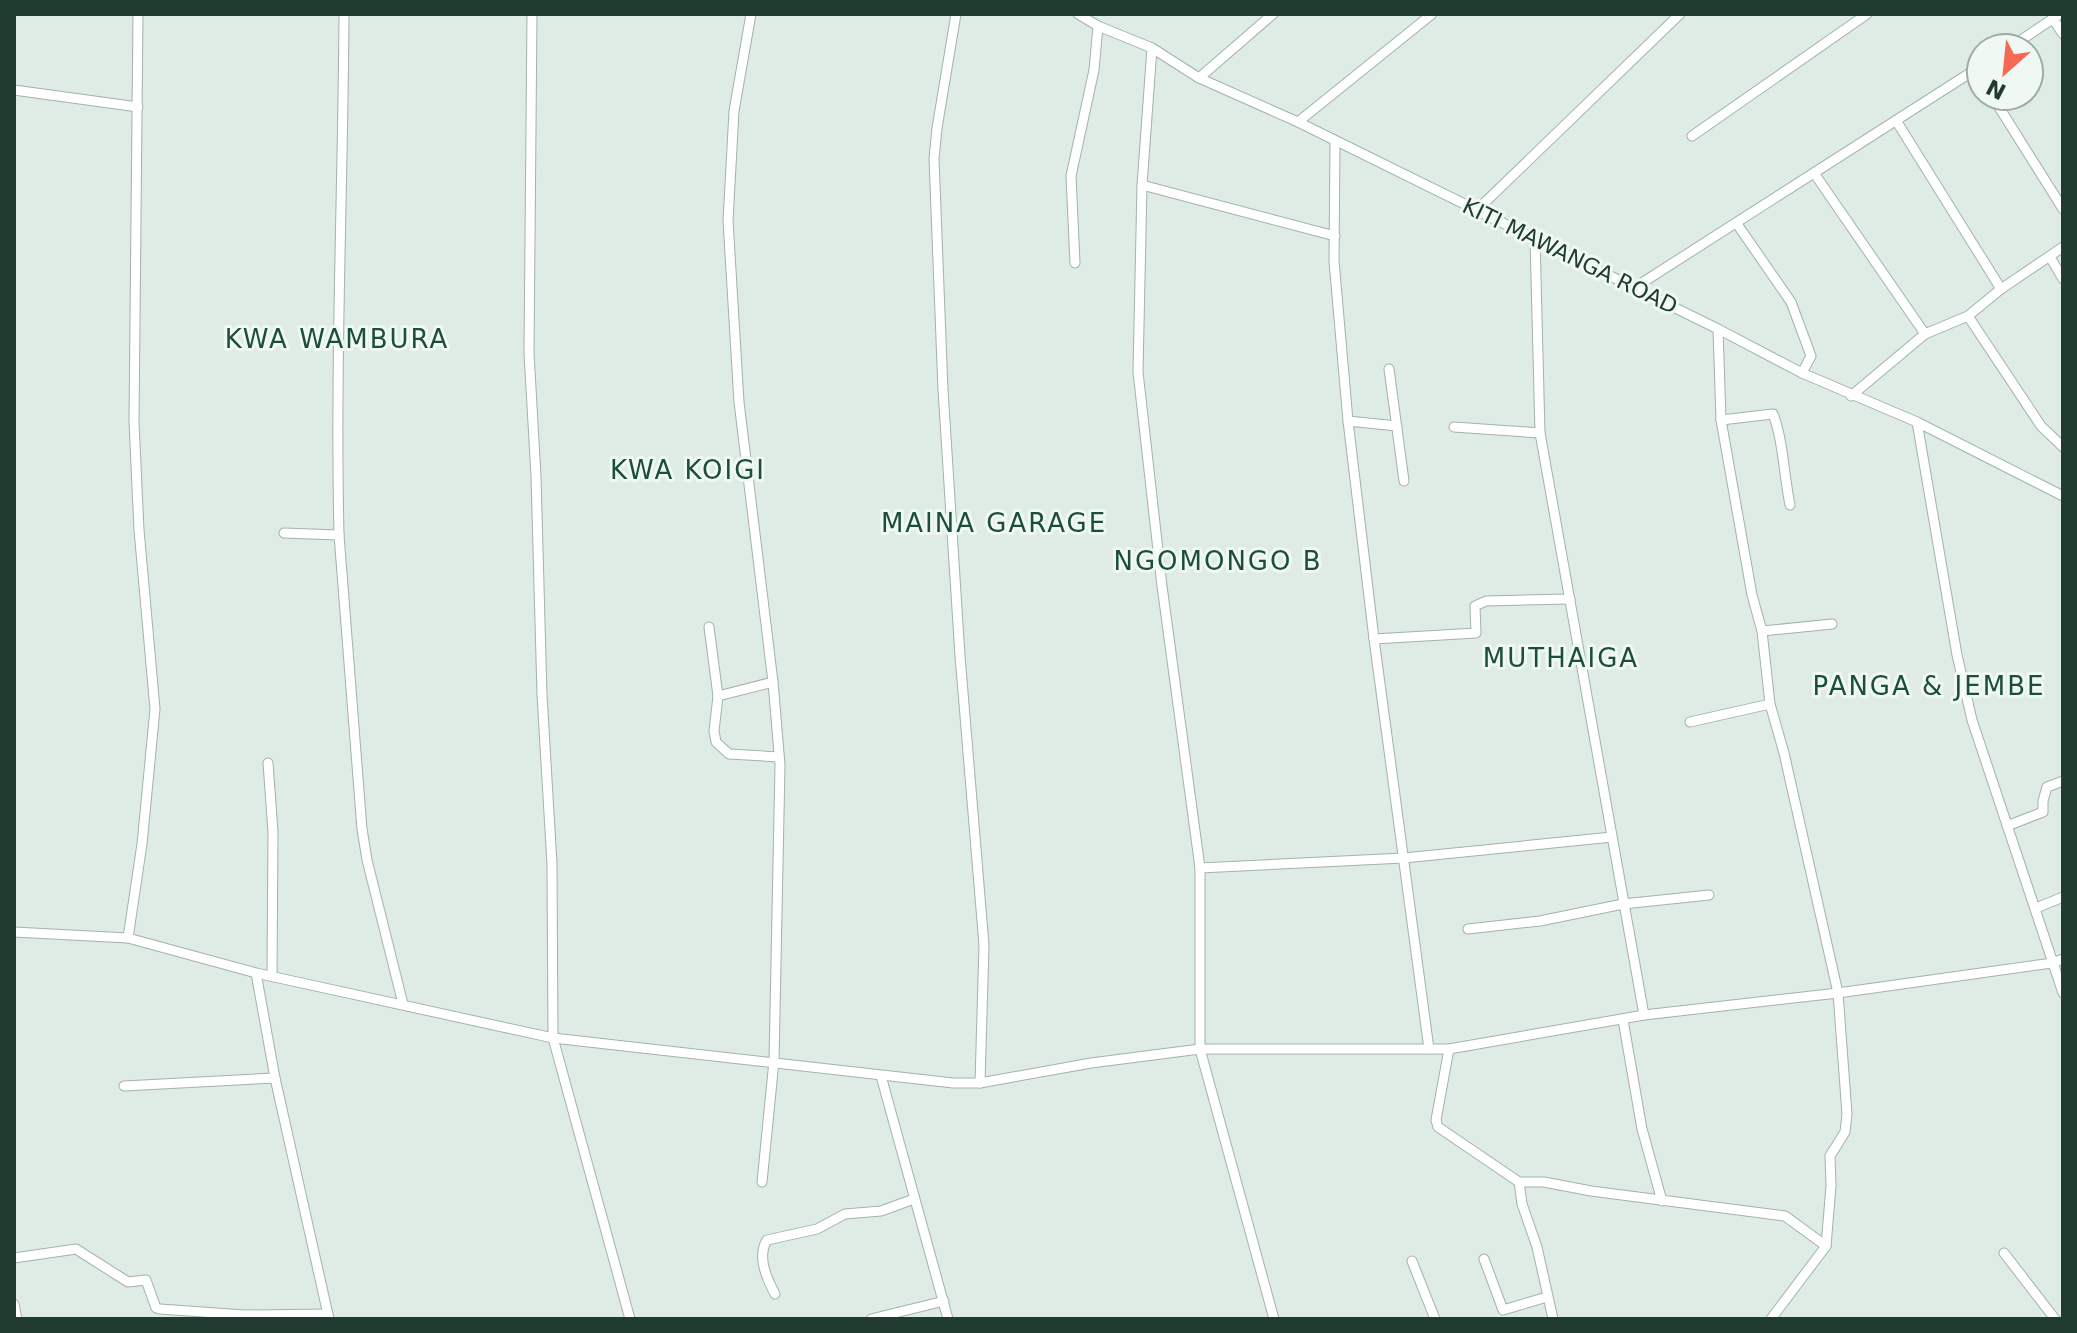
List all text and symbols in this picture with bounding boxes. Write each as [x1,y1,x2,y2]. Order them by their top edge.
north arrow [1965,32,2045,112]
text: N [1982,74,2010,105]
street label: KITI MAWANGA ROAD [1458,193,1682,319]
district label: KWA WAMBURA [225,324,449,354]
district label: KWA KOIGI [610,455,766,485]
district label: MAINA GARAGE [881,508,1107,538]
district label: NGOMONGO B [1113,546,1323,576]
district label: MUTHAIGA [1483,643,1639,673]
district label: PANGA & JEMBE [1813,671,2045,701]

